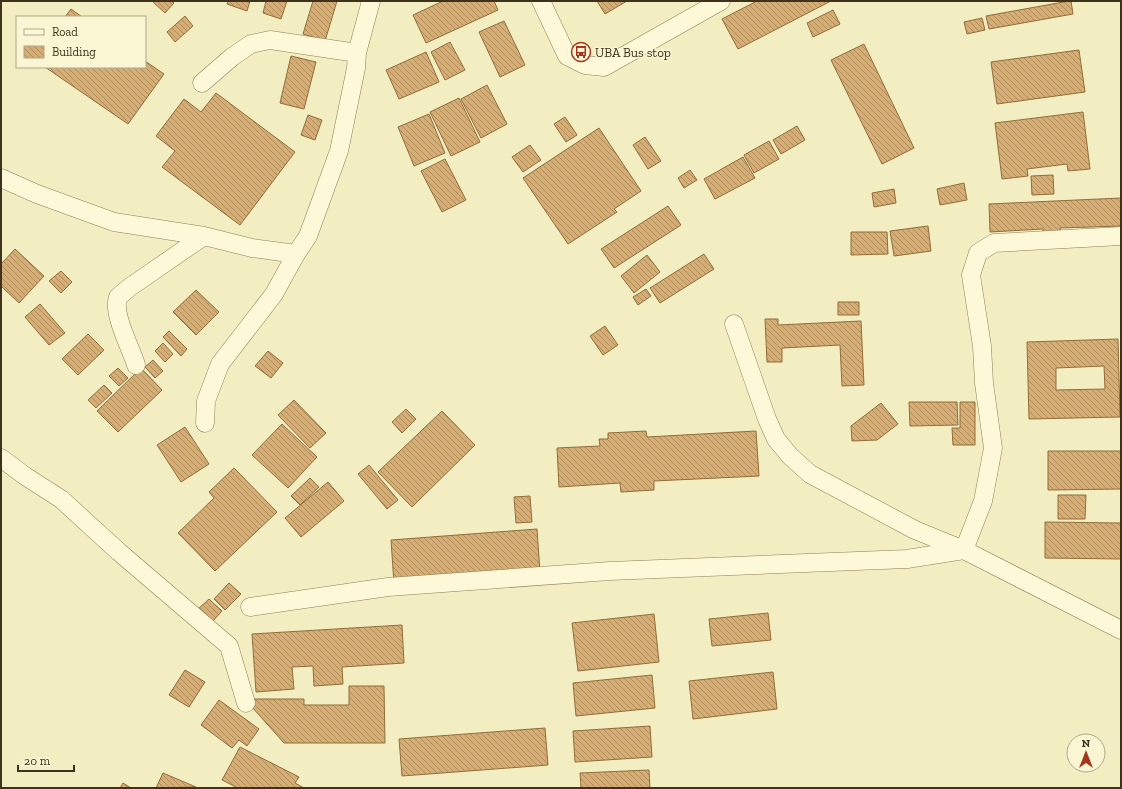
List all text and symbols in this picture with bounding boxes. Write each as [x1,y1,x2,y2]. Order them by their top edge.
legend [16,16,146,68]
text: Road [52,25,78,39]
bus stop icon: UBA Bus stop [570,41,592,63]
text: Building [52,45,96,59]
place label: UBA Bus stop [595,45,671,60]
north arrow [1066,733,1106,773]
text: N [1082,737,1091,750]
scale bar [18,747,74,773]
text: 20 m [24,754,51,768]

